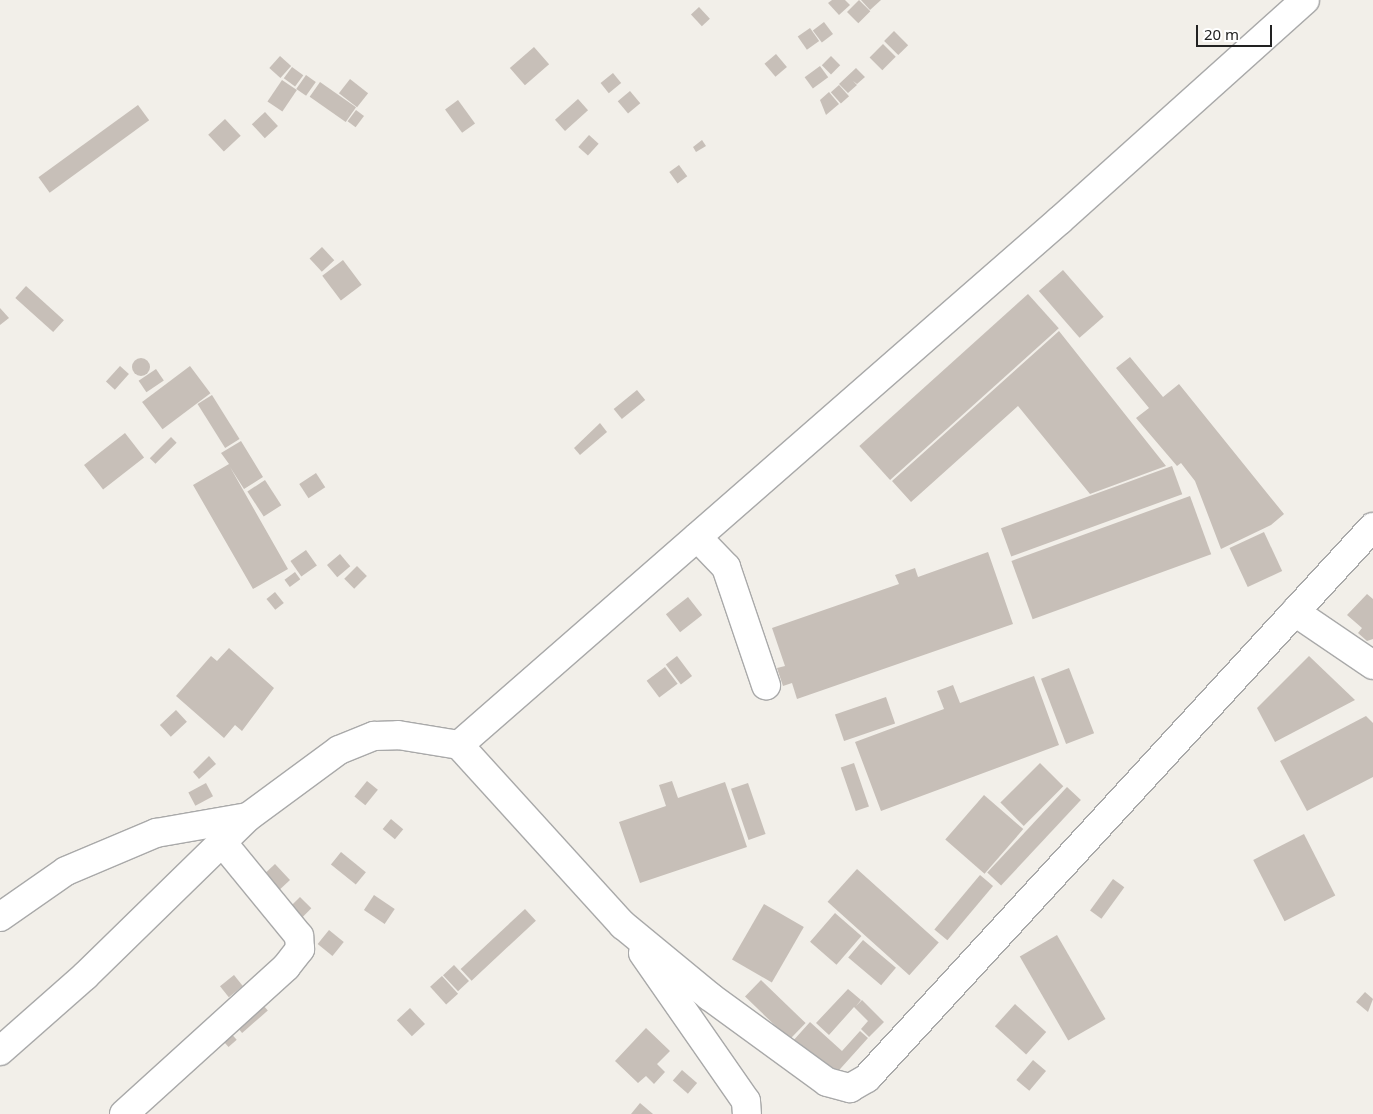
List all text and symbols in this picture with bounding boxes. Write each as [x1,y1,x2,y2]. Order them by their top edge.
scale bar [1198,15,1274,47]
text: 20 m [1204,24,1239,44]

